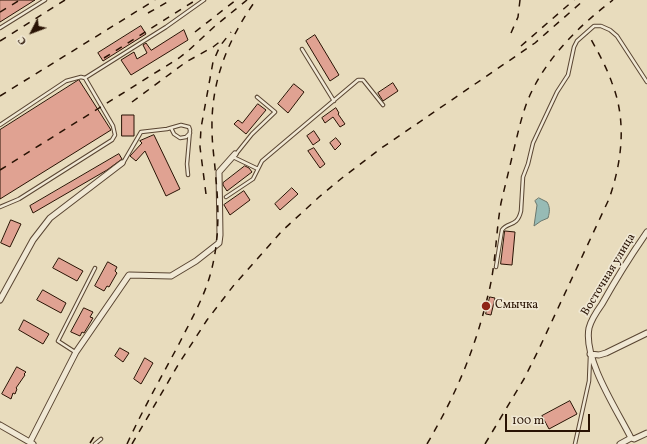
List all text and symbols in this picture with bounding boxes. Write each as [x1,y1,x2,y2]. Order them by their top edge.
north arrow [12,12,52,52]
text: С [15,33,31,48]
street label: Восточная улица [579,231,639,319]
place label: Смычка [495,299,538,313]
marker: Смычка [480,300,492,312]
scale bar [507,406,592,432]
text: 100 m [512,413,544,429]

